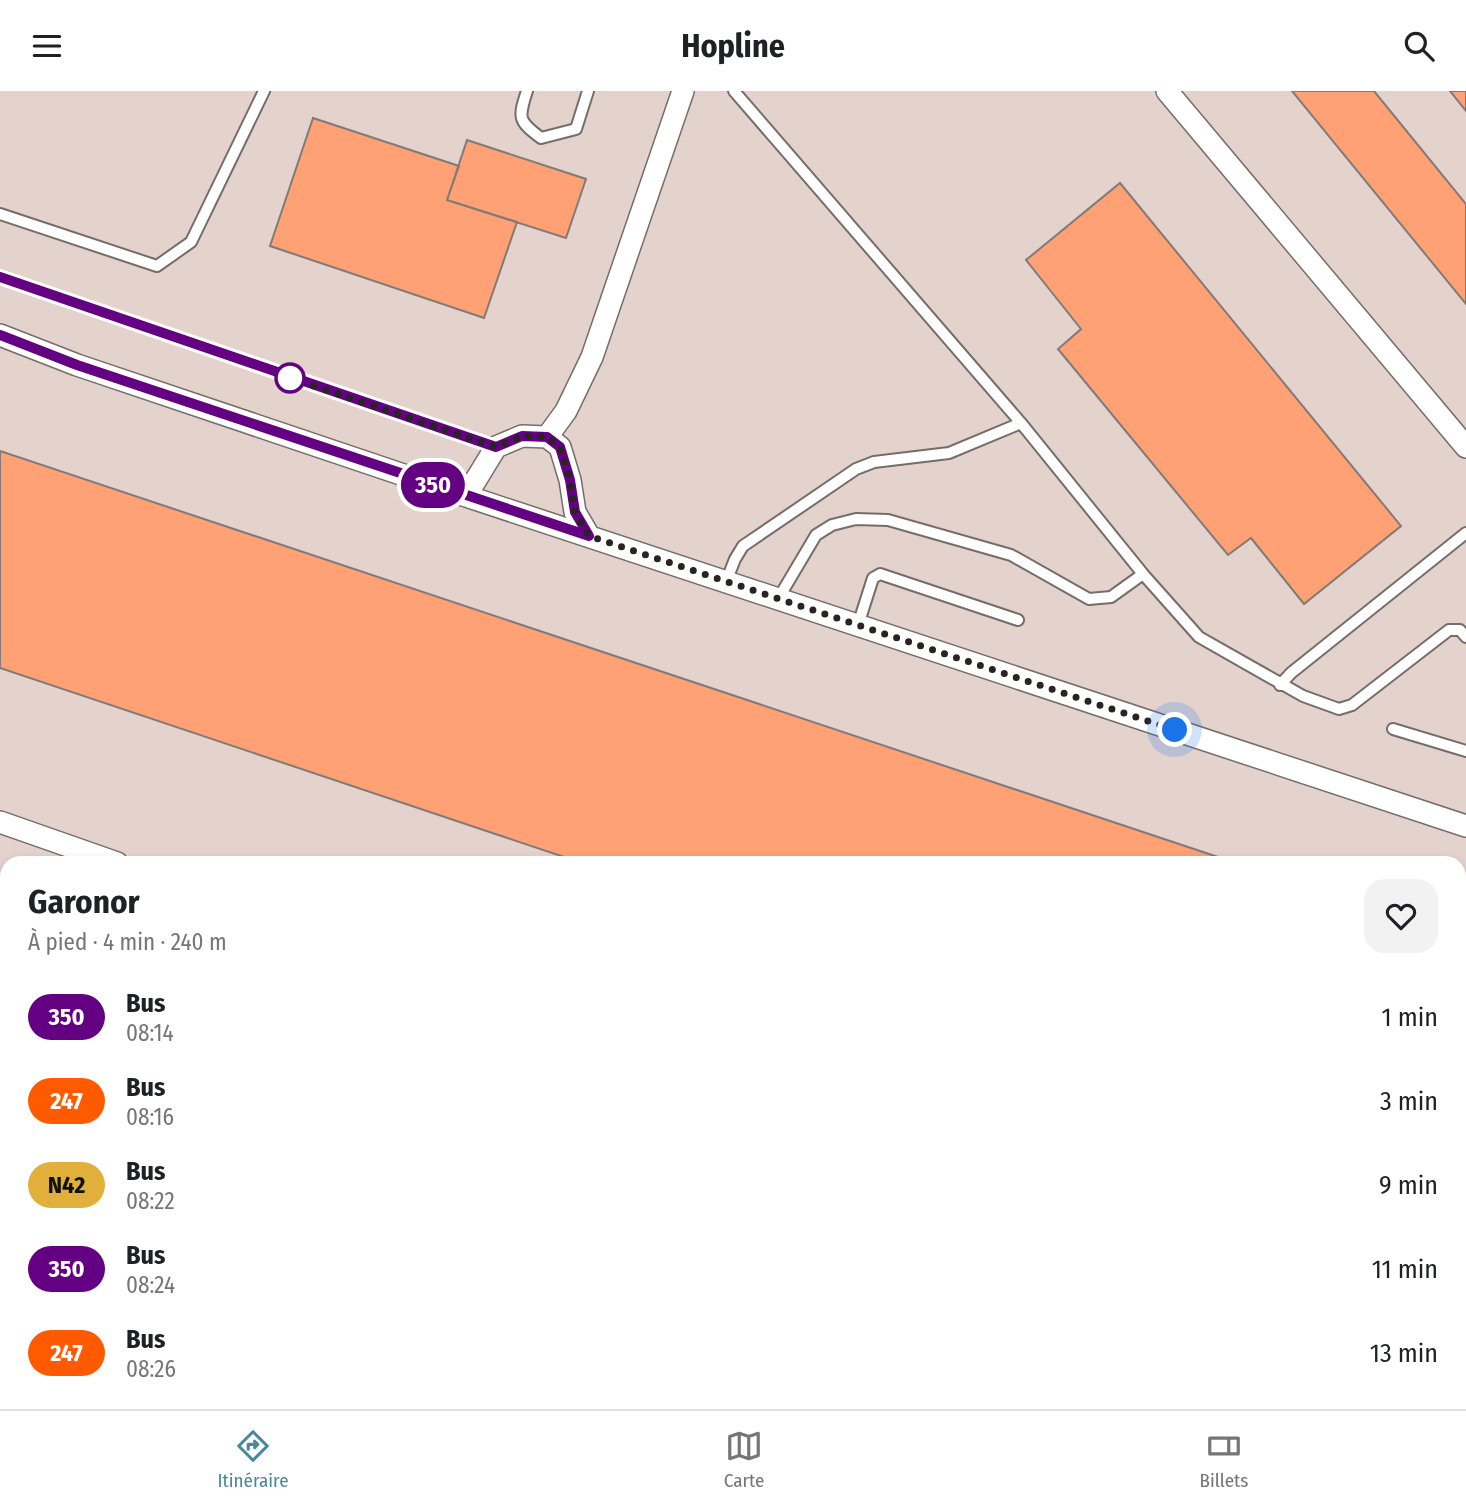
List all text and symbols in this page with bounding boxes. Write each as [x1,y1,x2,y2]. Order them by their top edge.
icon: menu [28,27,66,65]
text: Hopline [681,27,785,65]
icon: search [1400,27,1438,65]
unlabelled marker [275,363,305,393]
line badge: 350 [393,462,473,508]
text: 350 [415,471,451,499]
your location [1157,712,1192,747]
button: heart [1364,879,1438,953]
text: Garonor [28,882,140,922]
text: À pied · 4 min · 240 m [28,928,227,956]
text: Bus [126,988,165,1019]
text: 1 min [1382,1002,1438,1033]
text: 350 [48,1003,85,1031]
text: 08:14 [126,1019,174,1047]
text: Bus [126,1072,165,1103]
text: 3 min [1380,1086,1438,1117]
text: 247 [50,1087,83,1115]
text: 08:16 [126,1103,174,1131]
text: Bus [126,1156,165,1187]
text: 9 min [1379,1170,1438,1201]
text: N42 [48,1171,85,1199]
text: 08:22 [126,1187,175,1215]
text: Bus [126,1240,165,1271]
text: 11 min [1372,1254,1438,1285]
text: 350 [48,1255,85,1283]
text: 08:24 [126,1271,175,1299]
text: Bus [126,1324,165,1355]
text: 13 min [1370,1338,1438,1369]
text: 247 [50,1339,83,1367]
text: 08:26 [126,1355,176,1383]
tab: Itinéraire [218,1427,289,1492]
tab: Carte [724,1427,764,1492]
tab: Billets [1200,1427,1248,1492]

